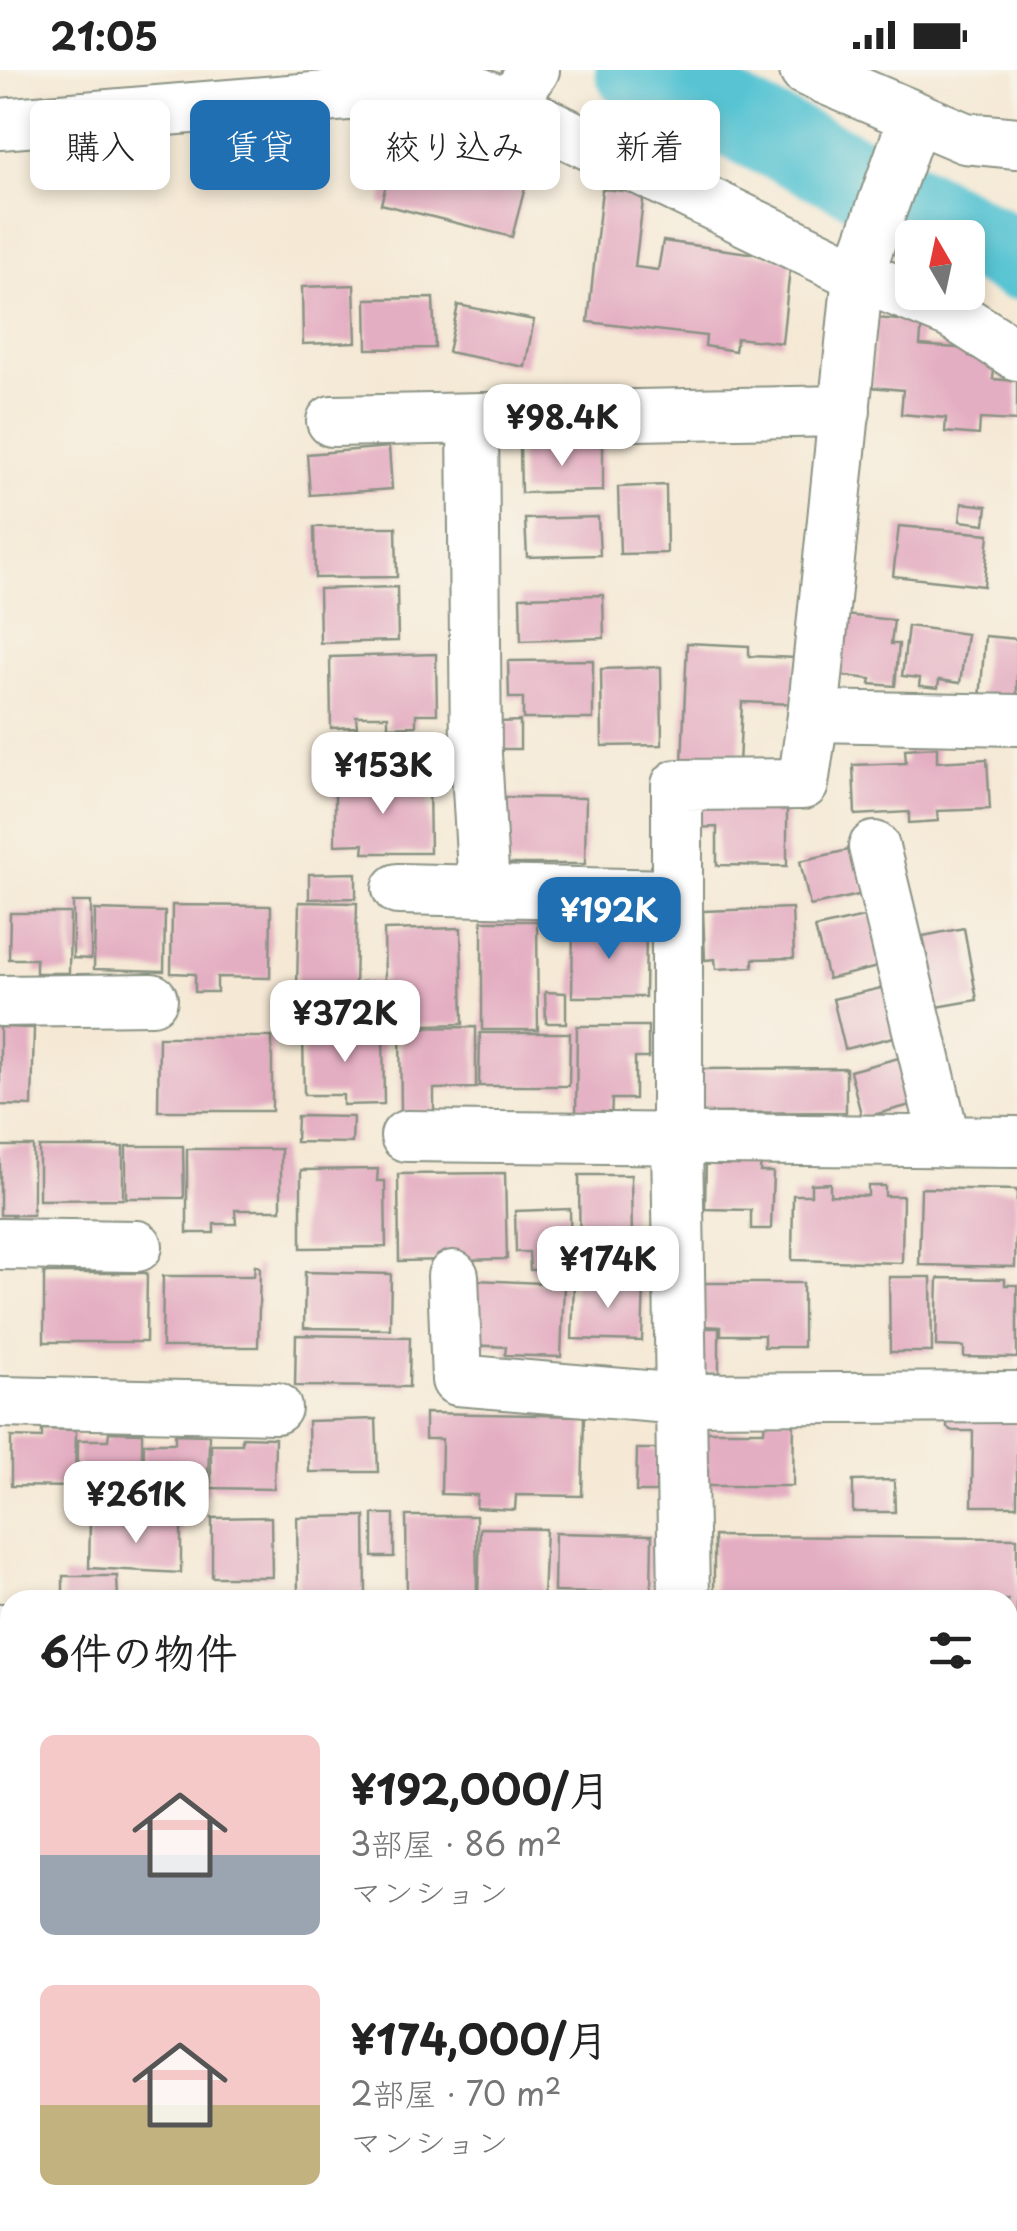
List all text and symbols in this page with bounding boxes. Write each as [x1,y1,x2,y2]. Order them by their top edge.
text: 21:05 [50,7,158,64]
chip: 購入 [30,100,170,190]
chip: 賃貸 [190,100,330,190]
chip: 絞り込み [350,100,560,190]
chip: 新着 [580,100,720,190]
north arrow [895,220,985,310]
map controls [895,220,985,310]
pin: ¥98.4K [481,384,643,469]
text: ¥98.4K [505,392,619,440]
pin: ¥153K [313,732,453,817]
text: ¥153K [333,740,433,788]
pin: ¥192K [539,877,679,962]
text: ¥192K [560,885,658,933]
pin: ¥372K [275,980,415,1065]
text: ¥372K [292,988,398,1036]
pin: ¥174K [538,1226,678,1311]
text: ¥174K [559,1234,657,1282]
pin: ¥261K [66,1461,206,1546]
text: ¥261K [86,1469,186,1517]
text: 6件の物件 [40,1619,238,1682]
icon: filters [923,1623,978,1678]
text: ¥192,000/月 [350,1756,611,1819]
icon: home [120,1775,240,1895]
text: 3部屋 · 86 m² [350,1819,562,1867]
text: マンション [350,1867,509,1915]
text: ¥174,000/月 [350,2006,609,2069]
icon: home [120,2025,240,2145]
text: 2部屋 · 70 m² [350,2069,562,2117]
text: マンション [350,2117,509,2165]

